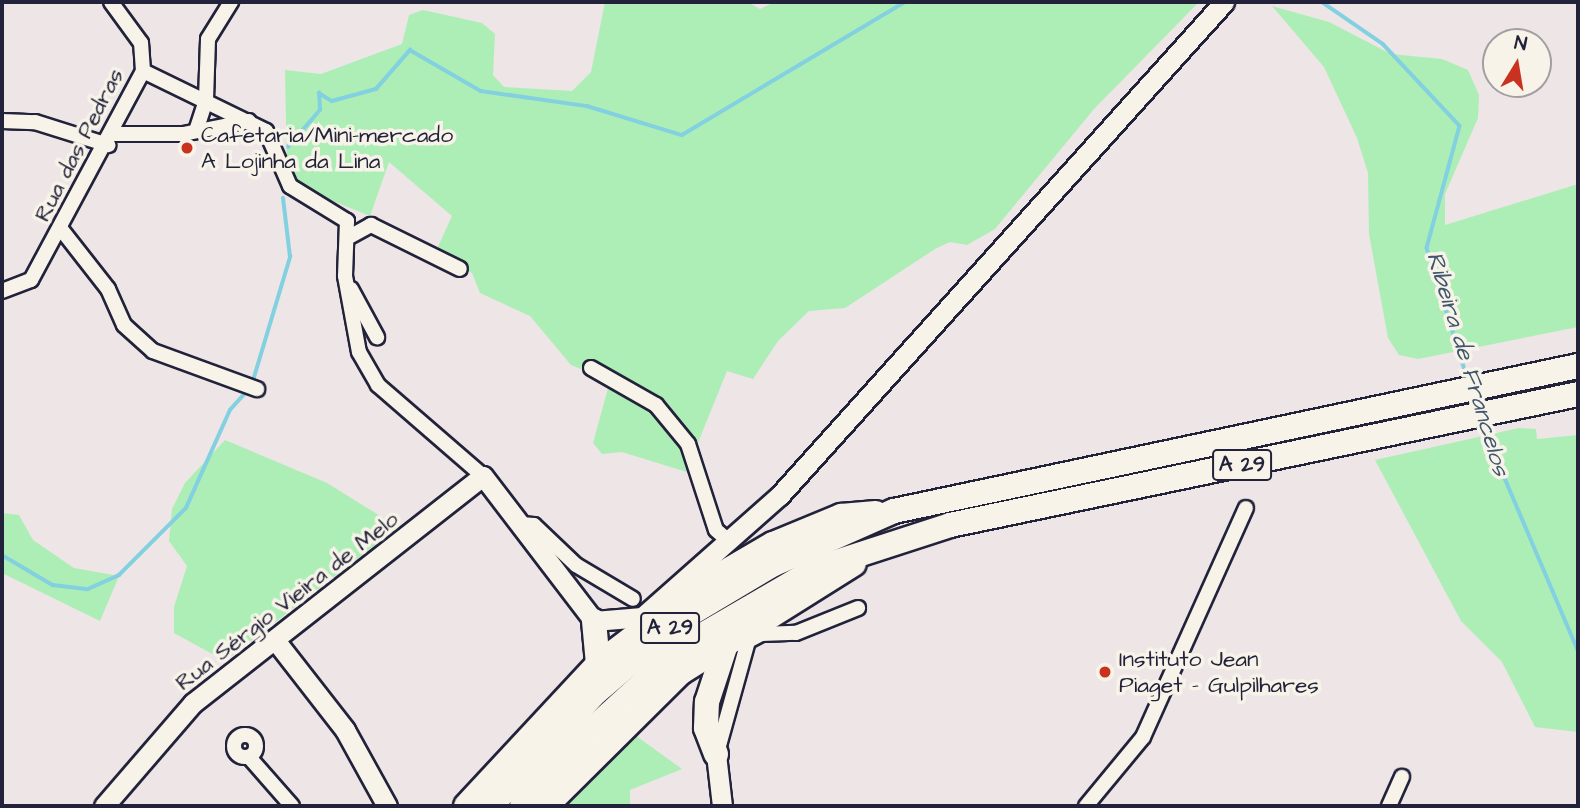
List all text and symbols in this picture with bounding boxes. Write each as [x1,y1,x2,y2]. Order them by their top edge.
north arrow [1482,28,1552,98]
text: N [1512,29,1529,58]
street label: Rua das Pedras [29,64,129,226]
place label: Cafetaria/Mini-mercado A Lojinha da Lina [201,121,453,175]
marker: Cafetaria/Mini-mercado A Lojinha da Lina [179,140,195,156]
water label: Ribeira de Francelos [1419,249,1515,479]
road number: A 29 [1210,448,1274,482]
street label: Rua Sérgio Vieira de Melo [170,505,404,697]
road number: A 29 [638,610,702,646]
place label: Instituto Jean Piaget - Gulpilhares [1119,645,1319,699]
marker: Instituto Jean Piaget - Gulpilhares [1097,664,1113,680]

